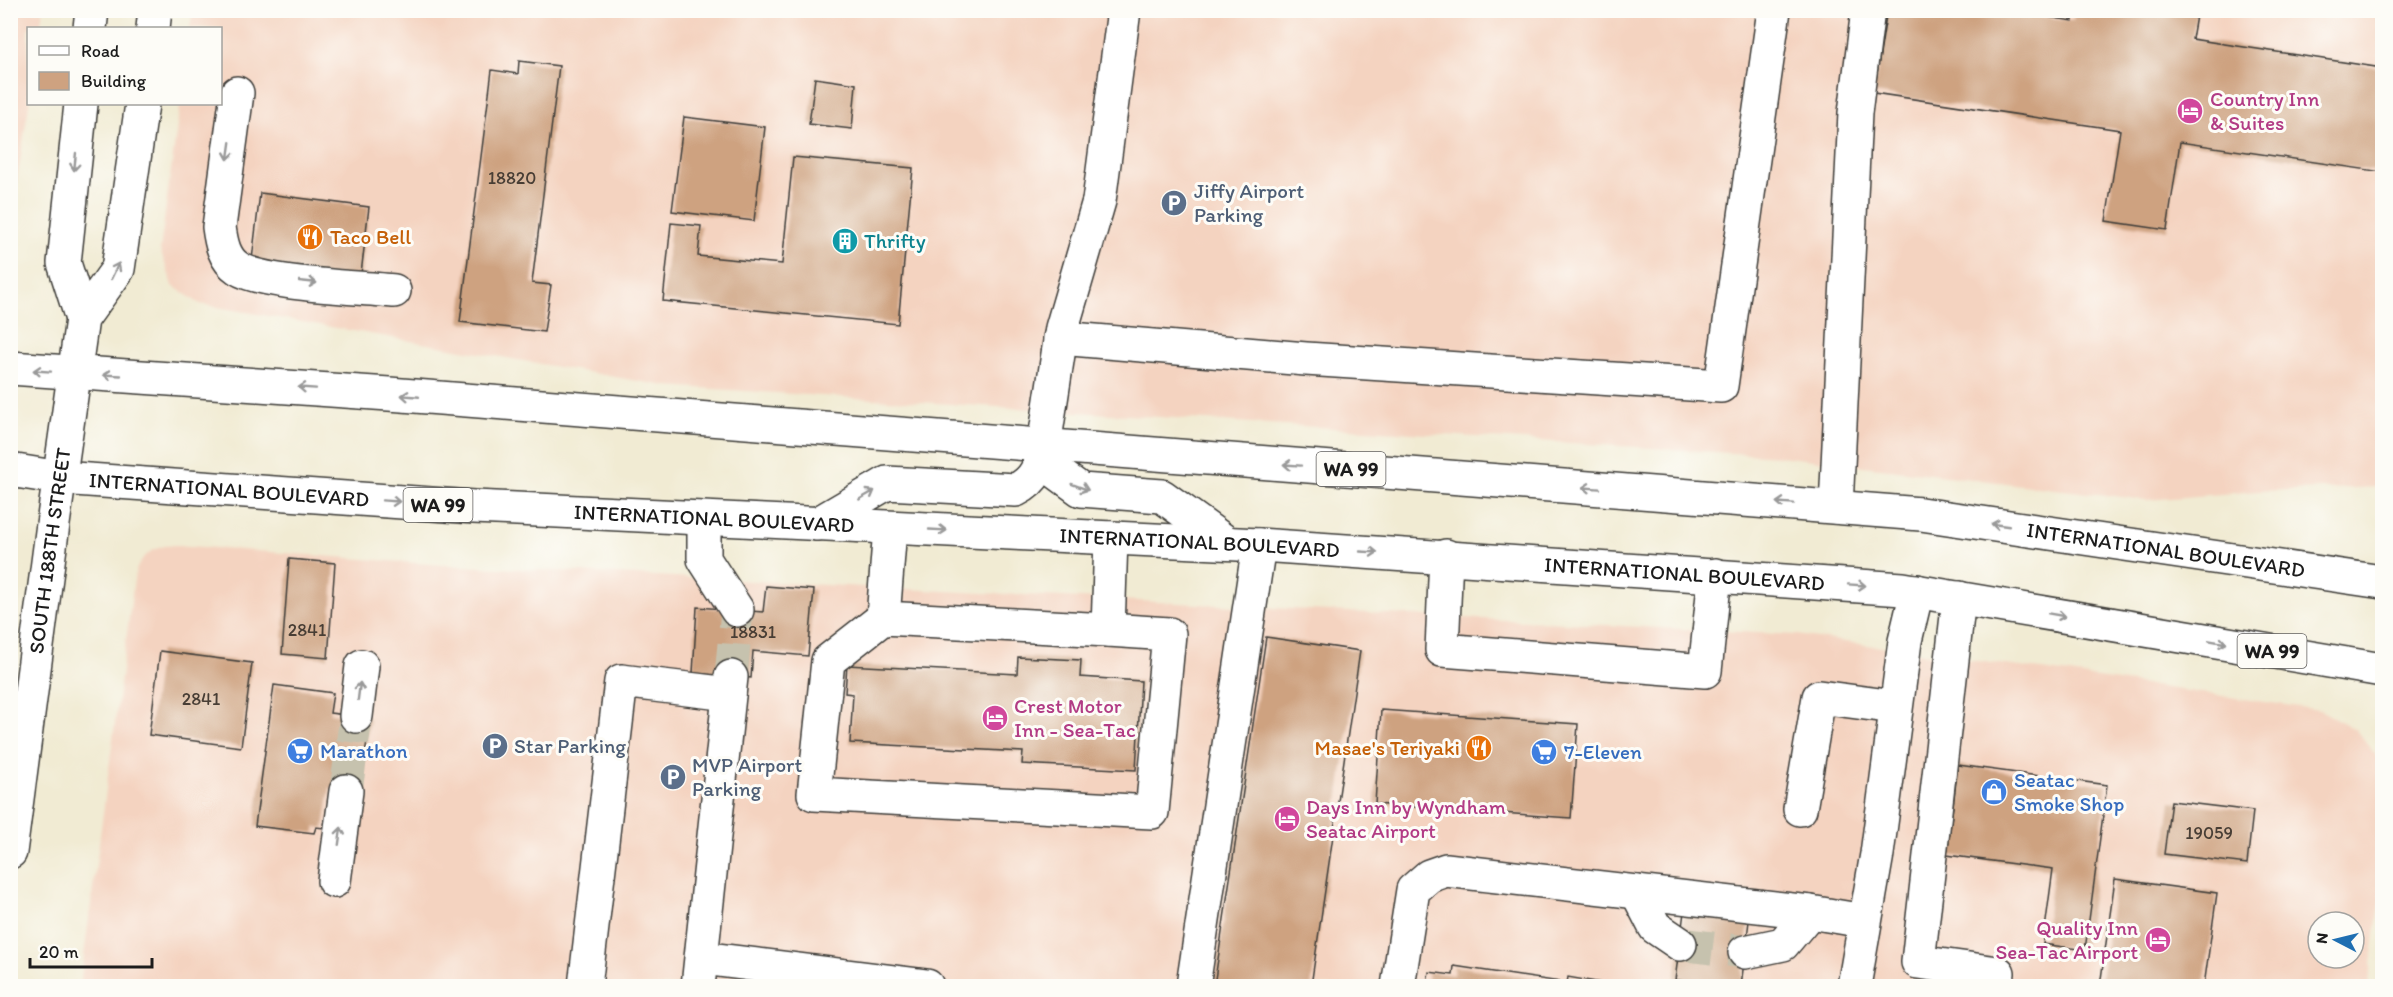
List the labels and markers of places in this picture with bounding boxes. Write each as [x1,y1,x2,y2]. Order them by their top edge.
place label: Country Inn & Suites [2210,86,2319,135]
hotel icon: Country Inn & Suites [2175,96,2205,126]
place label: Jiffy Airport Parking [1194,178,1304,227]
parking icon: Jiffy Airport Parking [1159,188,1189,218]
restaurant icon: Taco Bell [295,222,325,252]
place label: Taco Bell [330,224,411,249]
building icon: Thrifty [830,226,860,256]
place label: Thrifty [864,228,926,253]
place label: Crest Motor Inn - Sea-Tac [1014,693,1136,742]
hotel icon: Crest Motor Inn - Sea-Tac [980,703,1010,733]
parking icon: Star Parking [480,731,510,761]
place label: Star Parking [514,733,626,758]
restaurant icon: Masae's Teriyaki [1464,733,1494,763]
place label: Masae's Teriyaki [1314,735,1460,760]
supermarket icon: Marathon [285,736,315,766]
supermarket icon: 7-Eleven [1529,737,1559,767]
place label: Marathon [320,738,408,763]
place label: 7-Eleven [1564,739,1642,764]
place label: MVP Airport Parking [692,752,802,801]
parking icon: MVP Airport Parking [658,762,688,792]
place label: Seatac Smoke Shop [2014,767,2124,816]
shop icon: Seatac Smoke Shop [1979,777,2009,807]
place label: Days Inn by Wyndham Seatac Airport [1306,794,1506,843]
hotel icon: Days Inn by Wyndham Seatac Airport [1272,804,1302,834]
place label: Quality Inn Sea-Tac Airport [1995,915,2138,964]
hotel icon: Quality Inn Sea-Tac Airport [2143,925,2173,955]

